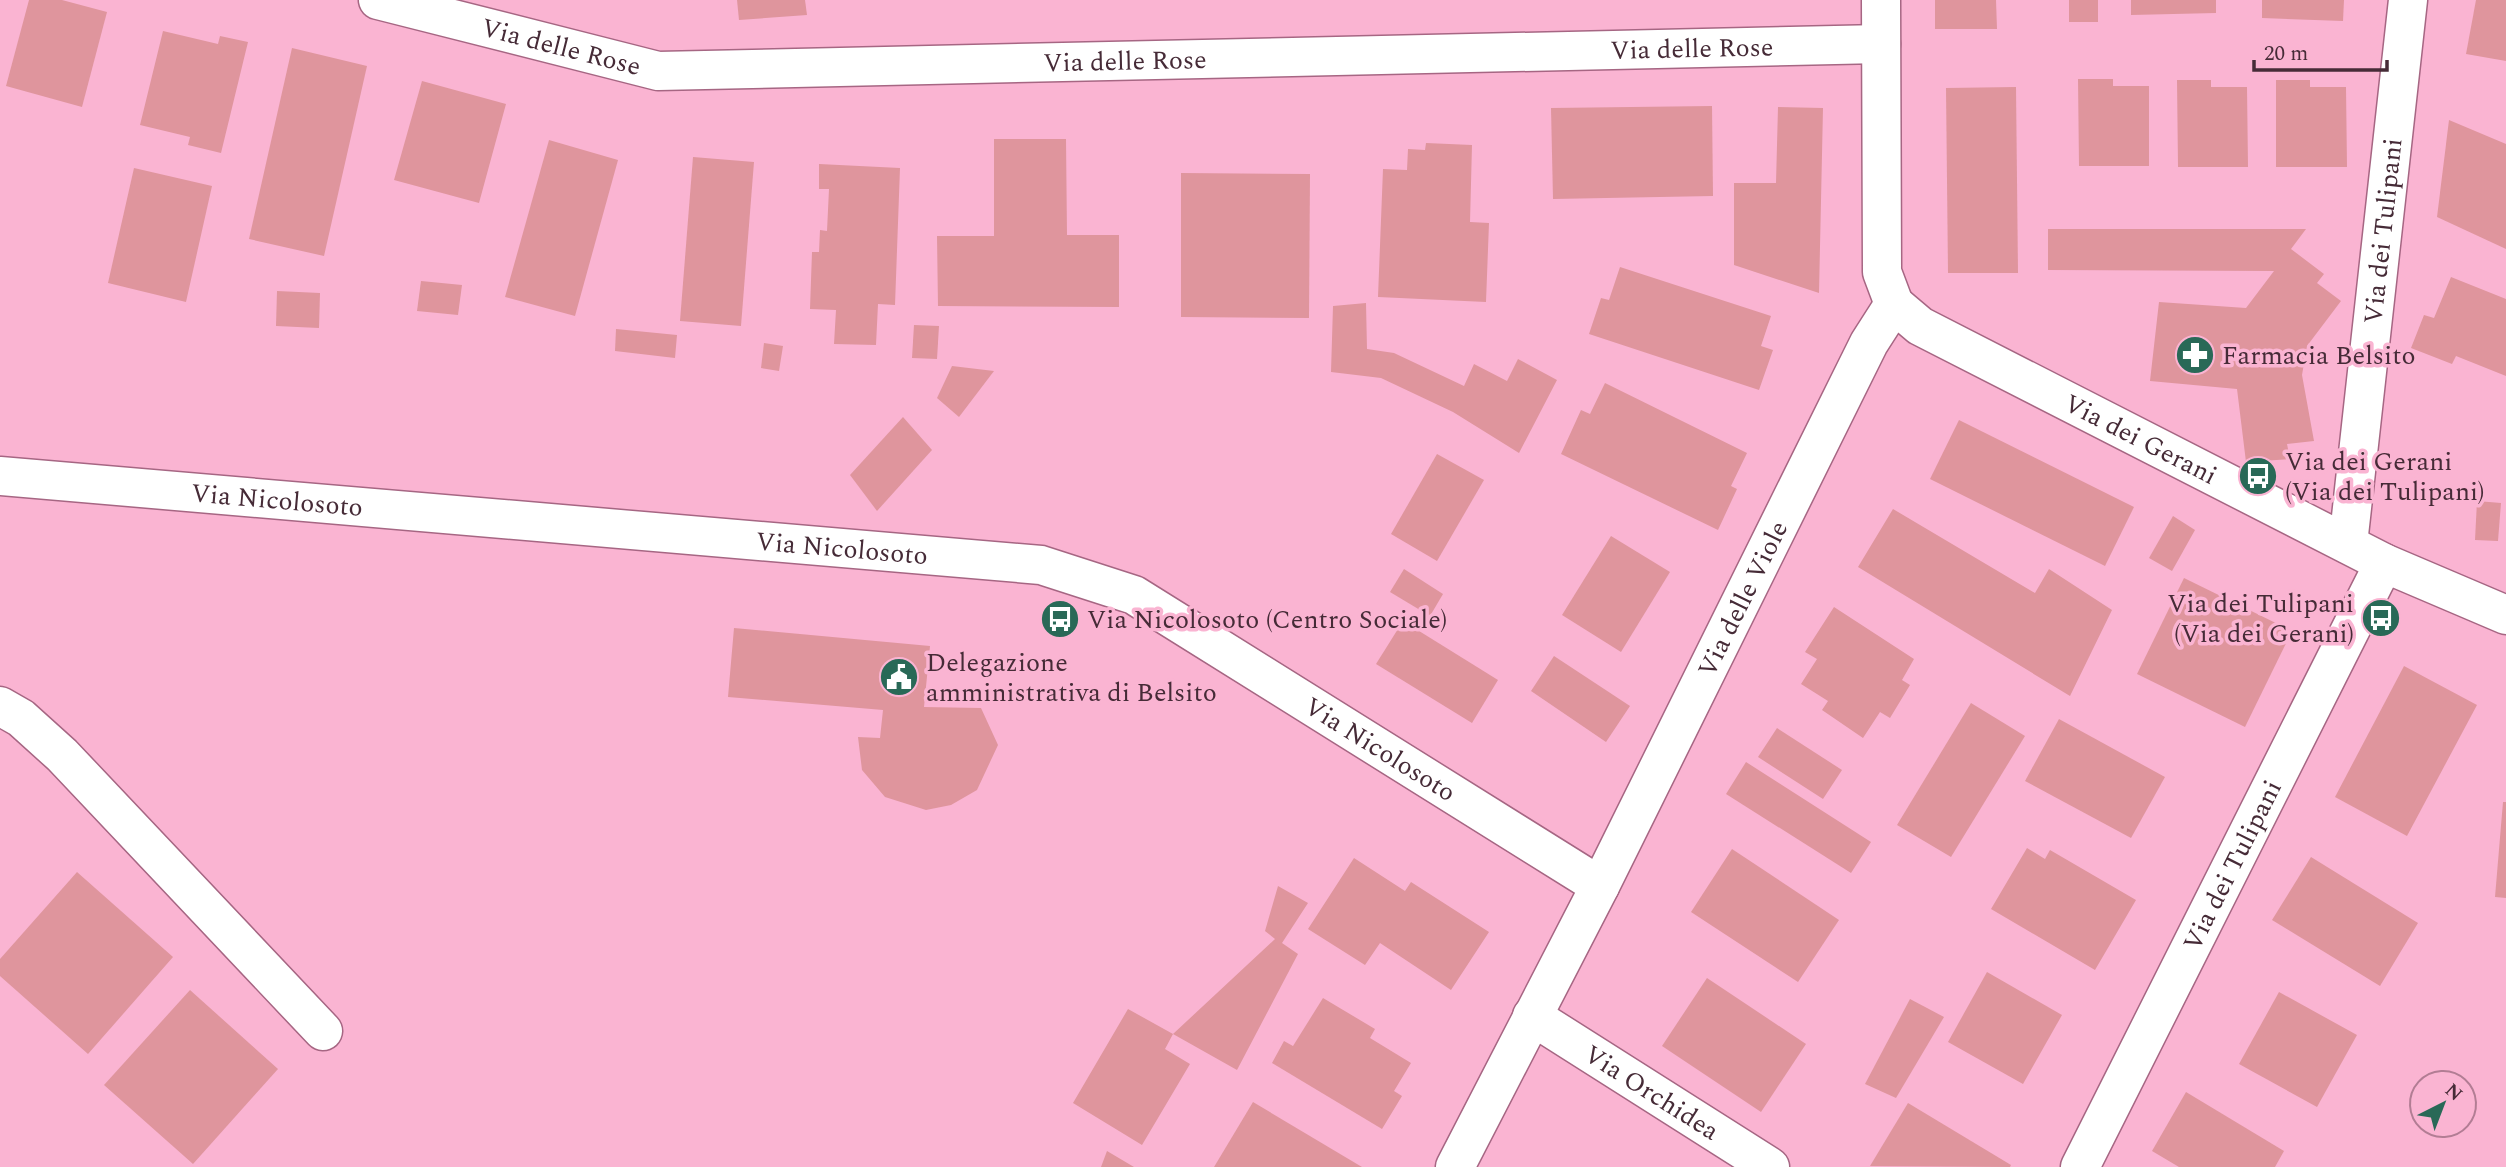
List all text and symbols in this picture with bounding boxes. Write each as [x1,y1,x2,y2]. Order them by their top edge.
street label: Via delle Rose [477,8,645,87]
street label: Via delle Rose [1610,27,1774,71]
scale bar [2254,28,2387,72]
text: 20 m [2264,38,2308,70]
street label: Via delle Rose [1043,40,1207,83]
street label: Via dei Tulipani [2353,136,2414,326]
pharmacy icon: Farmacia Belsito [2174,334,2216,376]
place label: Farmacia Belsito [2222,336,2415,376]
street label: Via dei Gerani [2057,384,2224,496]
place label: Via dei Gerani (Via dei Tulipani) [2285,442,2484,512]
bus stop icon: Via dei Gerani (Via dei Tulipani) [2237,455,2279,497]
street label: Via Nicolosoto [189,473,364,528]
street label: Via delle Viole [1688,514,1799,684]
street label: Via Nicolosoto [754,522,929,576]
place label: Via dei Tulipani (Via dei Gerani) [2167,584,2354,654]
bus stop icon: Via dei Tulipani (Via dei Gerani) [2360,597,2402,639]
bus stop icon: Via Nicolosoto (Centro Sociale) [1039,598,1081,640]
place label: Via Nicolosoto (Centro Sociale) [1087,600,1447,640]
place label: Delegazione amministrativa di Belsito [926,643,1217,713]
public building icon: Delegazione amministrativa di Belsito [878,656,920,698]
street label: Via Nicolosoto [1296,687,1464,812]
street label: Via dei Tulipani [2173,773,2293,958]
street label: Via Orchidea [1576,1035,1727,1151]
north arrow [2408,1069,2478,1139]
text: N [2438,1077,2469,1108]

